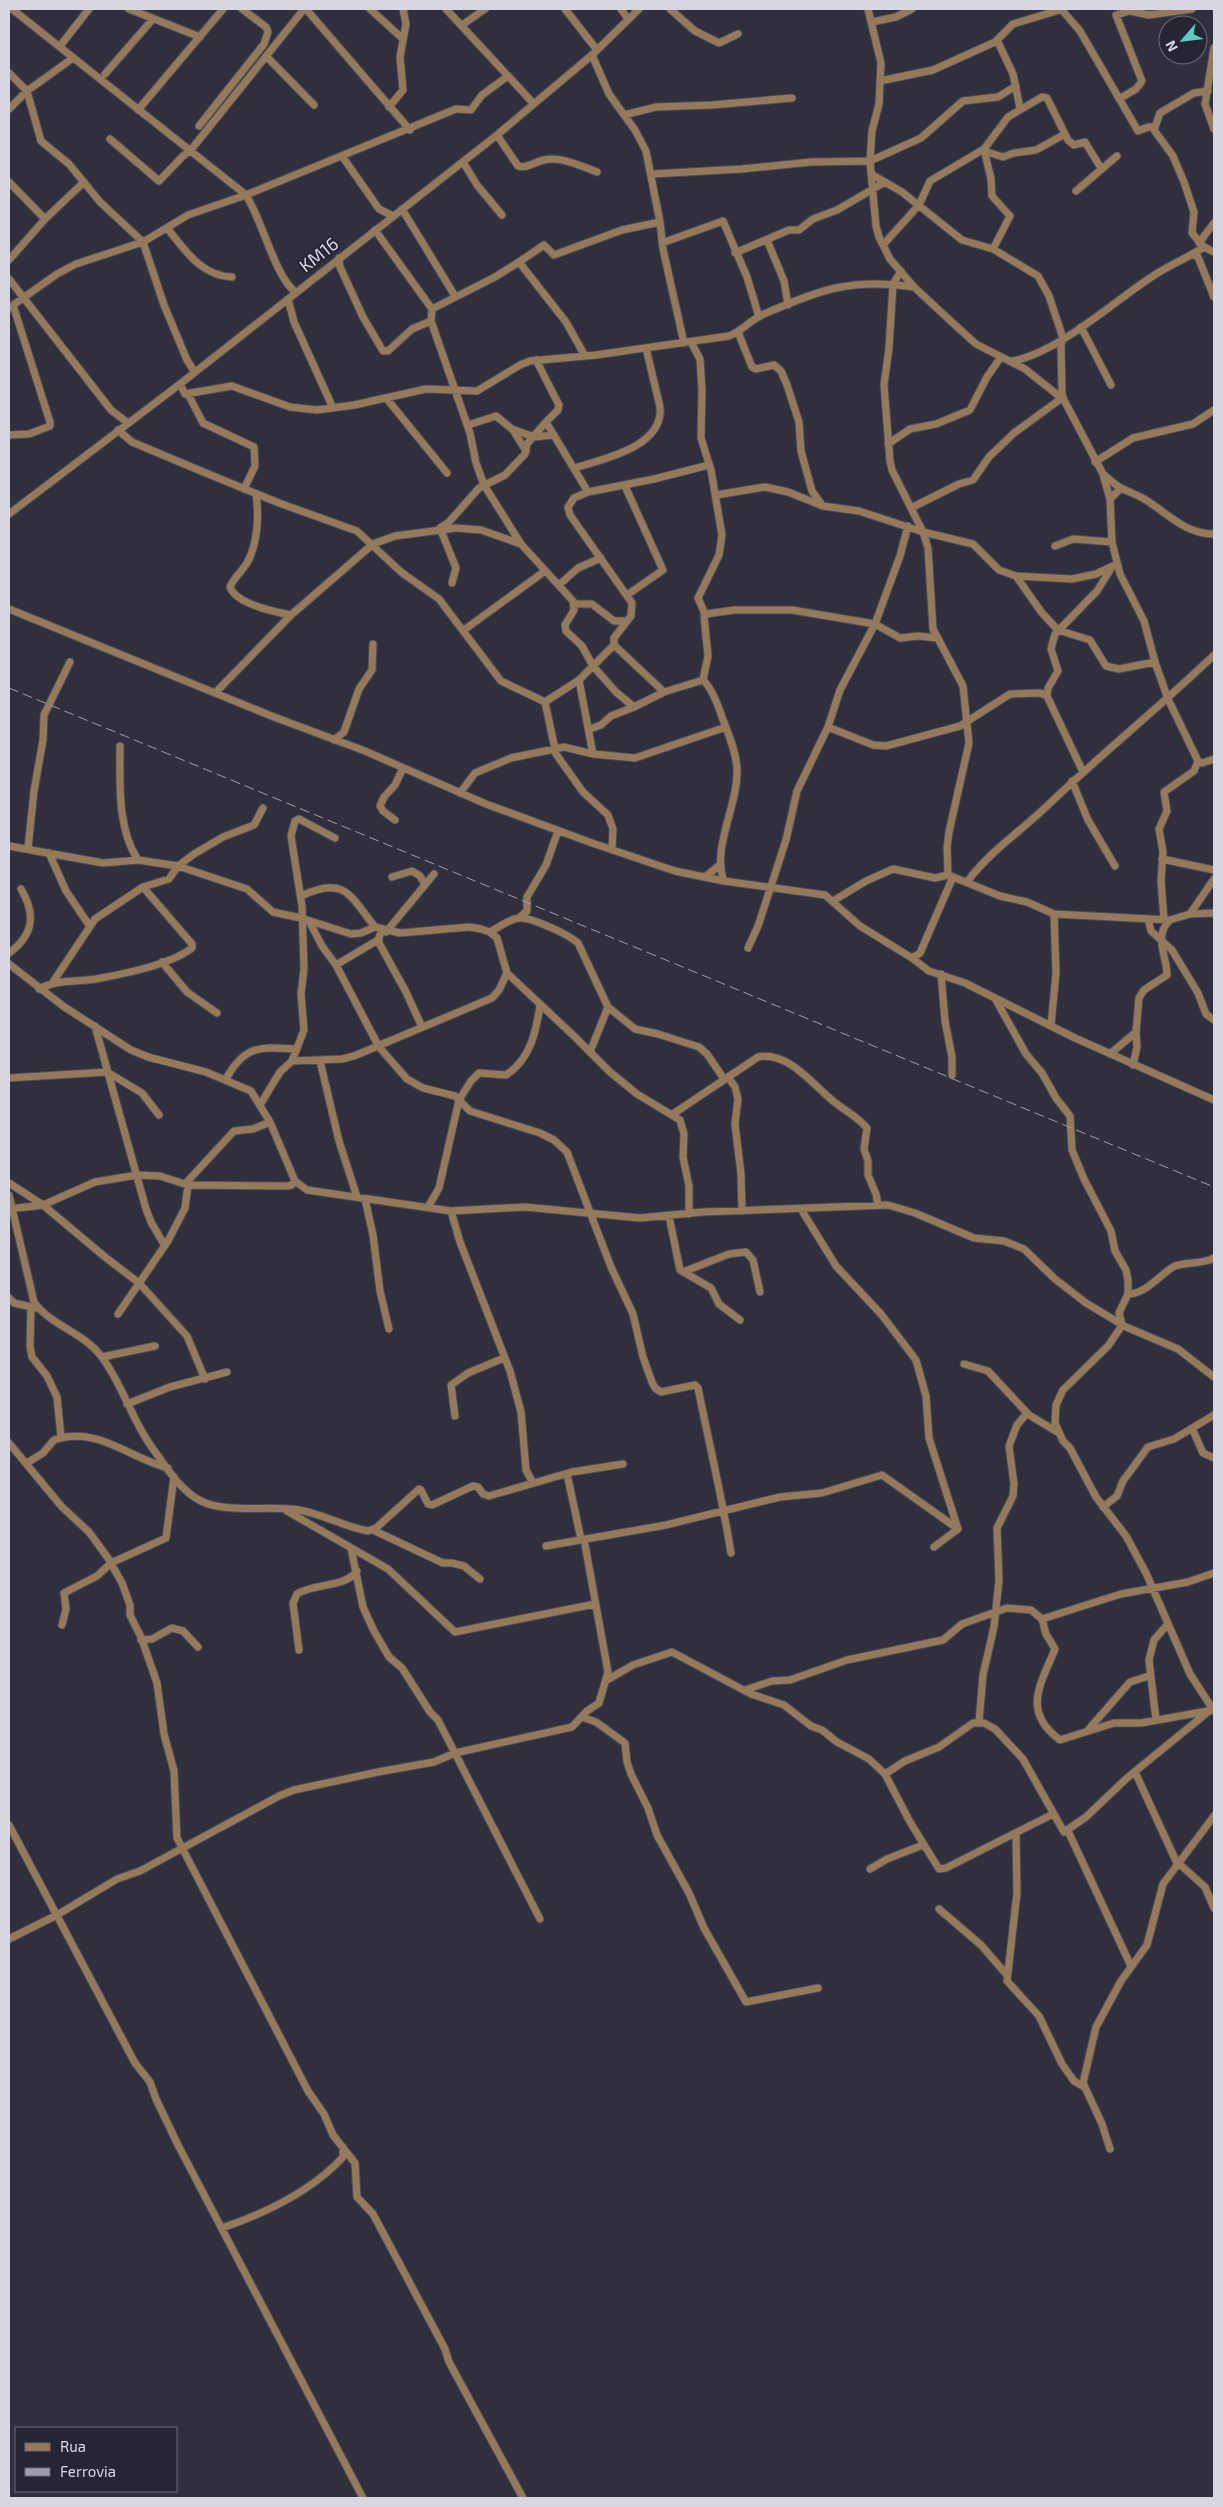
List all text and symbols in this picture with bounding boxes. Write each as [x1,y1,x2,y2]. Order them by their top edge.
north arrow [1158,15,1208,65]
text: N [1161,38,1181,55]
street label: KM16 [294,232,342,276]
legend [15,2427,178,2492]
text: Rua [60,2437,86,2455]
text: Ferrovia [60,2462,116,2480]

